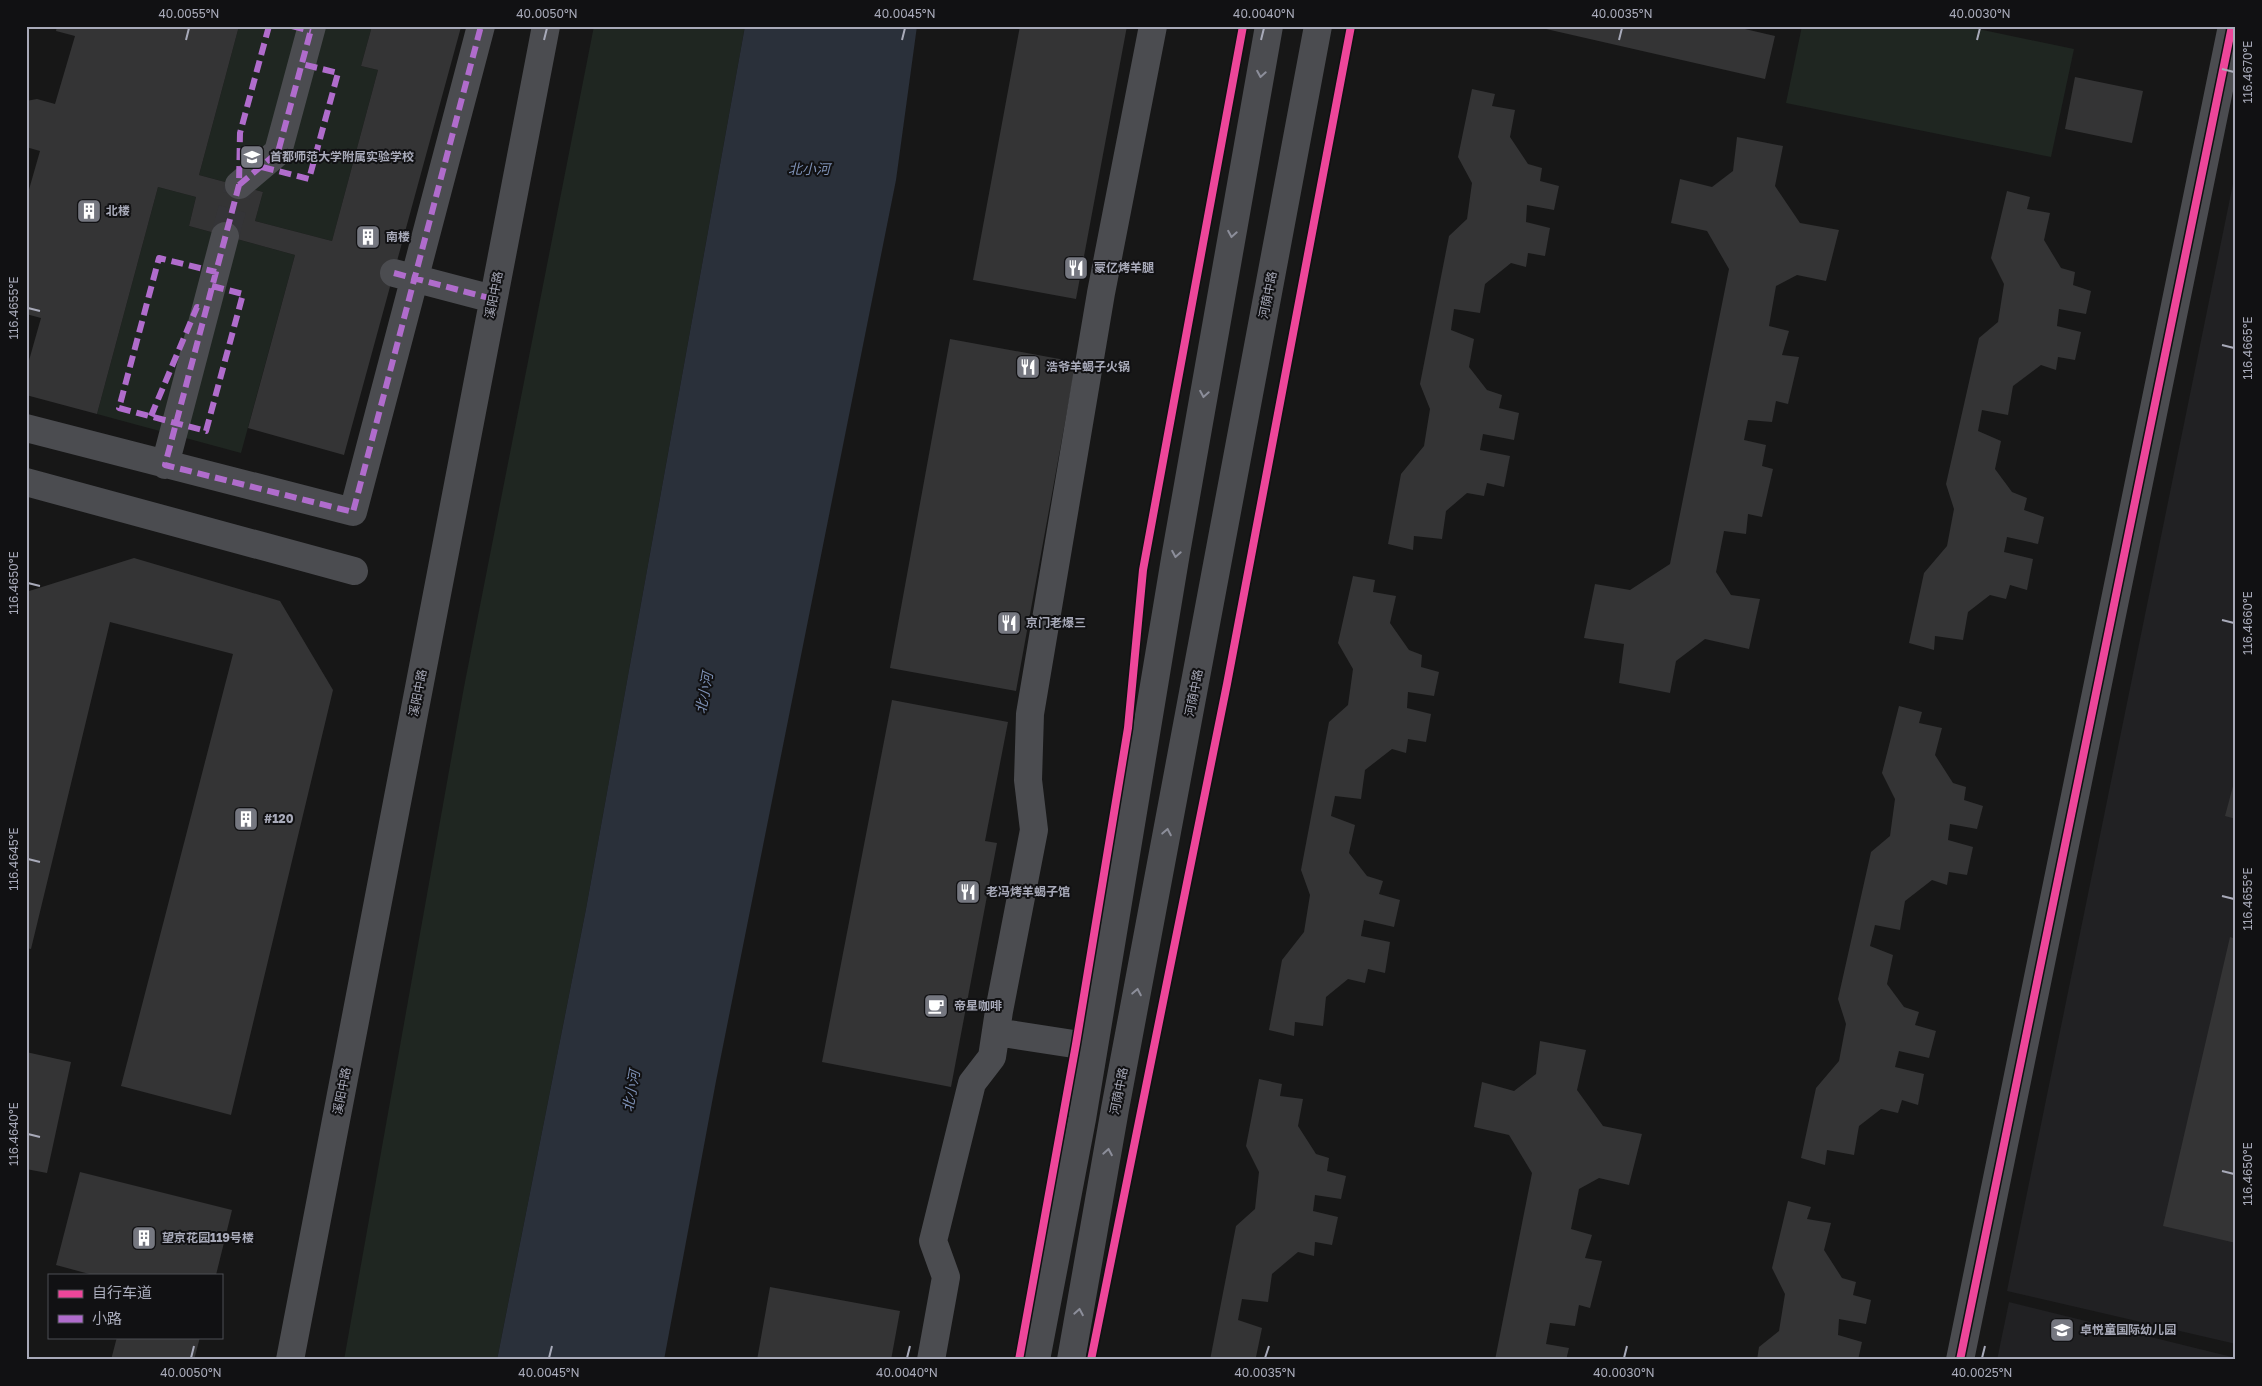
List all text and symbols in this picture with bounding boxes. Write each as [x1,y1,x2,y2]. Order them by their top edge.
text: 40.0055°N [159,6,219,21]
text: 40.0050°N [516,6,578,21]
text: 40.0045°N [874,6,936,21]
text: 40.0040°N [1233,6,1295,21]
text: 40.0035°N [1591,6,1653,21]
text: 40.0030°N [1949,6,2011,21]
text: 116.4670°E [2240,41,2255,103]
one-way arrow [1256,70,1266,79]
school or university icon: 首都师范大学附属实验学校 [239,144,265,170]
place label: 首都师范大学附属实验学校 [270,149,414,164]
water label: 北小河 [788,160,833,177]
building icon: 北楼 [76,198,102,224]
place label: 北楼 [106,203,130,218]
building icon: 南楼 [355,224,381,250]
place label: 南楼 [386,229,410,244]
one-way arrow [1228,230,1238,239]
restaurant icon: 蒙亿烤羊腿 [1063,255,1089,281]
place label: 蒙亿烤羊腿 [1094,260,1154,275]
street label: 溪阳中路 [482,270,505,320]
street label: 河荫中路 [1256,270,1279,320]
text: 116.4655°E [6,276,21,340]
text: 116.4665°E [2240,316,2255,380]
restaurant icon: 浩爷羊蝎子火锅 [1015,354,1041,380]
place label: 浩爷羊蝎子火锅 [1046,359,1130,374]
one-way arrow [1200,390,1210,399]
one-way arrow [1171,550,1181,559]
text: 116.4650°E [6,551,21,615]
text: 116.4660°E [2240,591,2255,655]
restaurant icon: 京门老爆三 [996,610,1022,636]
place label: 京门老爆三 [1026,615,1086,630]
street label: 溪阳中路 [406,668,429,718]
water label: 北小河 [691,668,716,715]
street label: 河荫中路 [1182,668,1205,718]
building icon: #120 [233,806,259,832]
place label: #120 [264,811,294,826]
text: 116.4645°E [6,827,21,891]
one-way arrow [1162,828,1172,837]
text: 116.4655°E [2240,867,2255,931]
restaurant icon: 老冯烤羊蝎子馆 [955,879,981,905]
place label: 老冯烤羊蝎子馆 [986,884,1070,899]
one-way arrow [1132,988,1142,996]
cafe icon: 帝星咖啡 [923,993,949,1019]
place label: 帝星咖啡 [954,998,1002,1013]
street label: 溪阳中路 [330,1066,353,1116]
water label: 北小河 [618,1066,643,1113]
street label: 河荫中路 [1107,1066,1130,1116]
text: 116.4640°E [6,1102,21,1166]
text: 116.4650°E [2240,1142,2255,1206]
one-way arrow [1102,1147,1112,1156]
building icon: 望京花园119号楼 [131,1225,157,1251]
place label: 望京花园119号楼 [162,1230,254,1245]
legend [48,1274,222,1338]
text: 自行车道 [92,1283,152,1301]
one-way arrow [1074,1307,1084,1316]
text: 小路 [92,1309,122,1327]
school or university icon: 卓悦童国际幼儿园 [2049,1317,2075,1343]
place label: 卓悦童国际幼儿园 [2080,1322,2176,1337]
text: 40.0050°N [160,1365,222,1380]
text: 40.0045°N [518,1365,580,1380]
text: 40.0040°N [876,1365,938,1380]
text: 40.0035°N [1234,1365,1296,1380]
text: 40.0030°N [1593,1365,1655,1380]
text: 40.0025°N [1952,1365,2012,1380]

